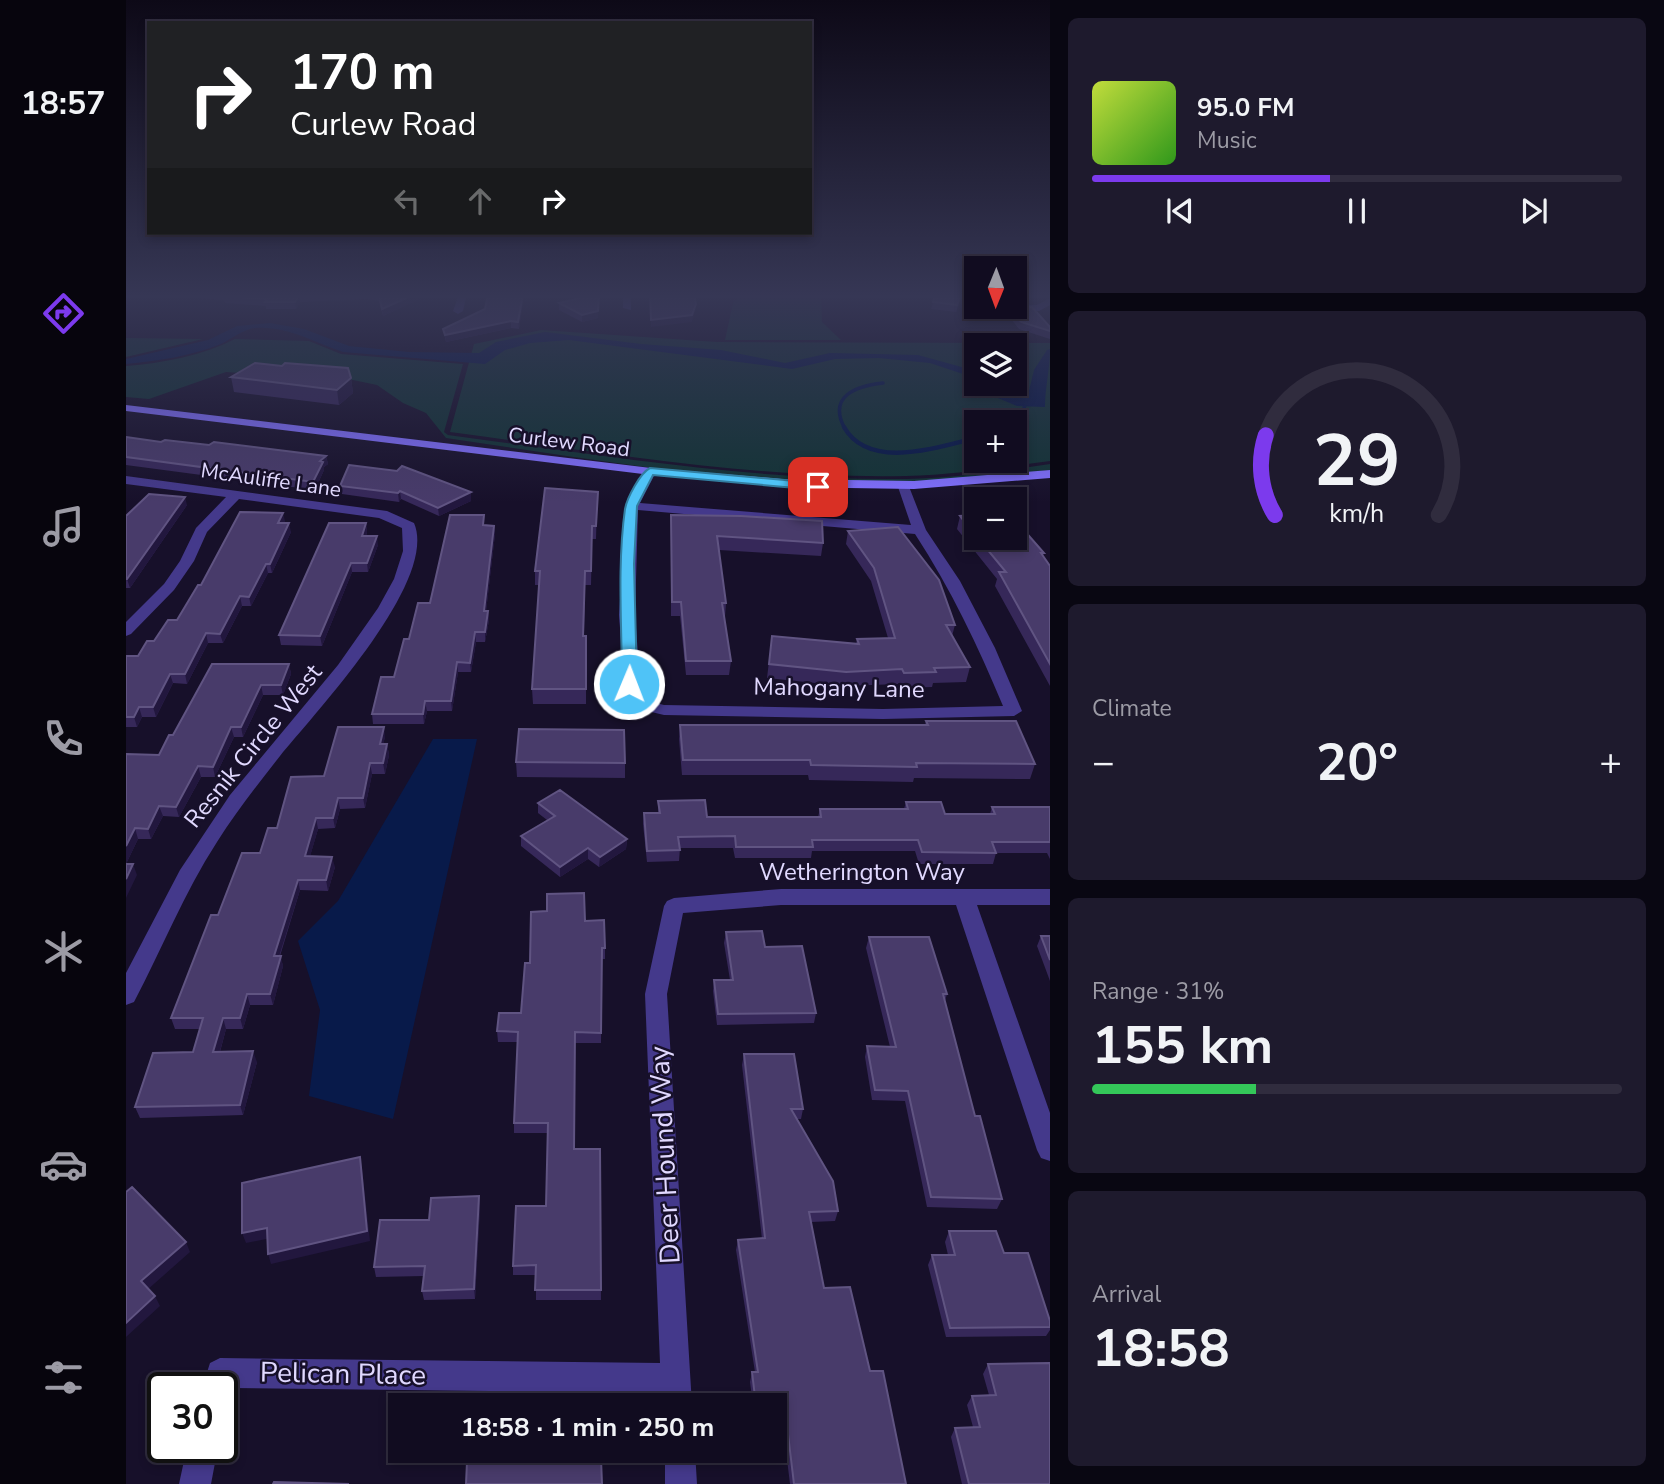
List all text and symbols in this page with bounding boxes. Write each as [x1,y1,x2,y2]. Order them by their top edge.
text: 170 m [290,39,434,106]
icon: right [175,49,266,140]
text: 18:57 [21,82,105,125]
text: 95.0 FM [1197,90,1294,125]
text: Curlew Road [290,103,476,146]
text: Music [1197,125,1257,156]
icon: left [388,182,426,220]
icon: ahead [461,182,499,220]
icon: right [534,182,572,220]
icon: previous [1161,192,1199,230]
icon: pause [1338,192,1376,230]
icon: next [1515,192,1553,230]
north arrow [964,256,1027,318]
map controls [964,256,1027,550]
icon: directions [39,289,88,338]
button: layers [964,333,1027,396]
button: + [964,410,1027,473]
text: 29 [1313,411,1401,511]
street label: Curlew Road [507,421,631,463]
street label: McAuliffe Lane [199,456,343,504]
pin [788,457,848,517]
icon: arrive [799,468,837,506]
button: − [964,487,1027,550]
text: km/h [1329,497,1385,531]
icon: music [39,502,88,551]
position arrow [592,647,666,721]
street label: Resnik Circle West [177,657,329,835]
street label: Mahogany Lane [753,671,925,705]
text: Climate [1092,693,1172,724]
icon: phone [39,714,88,763]
text: 20° [1316,727,1398,798]
text: − [1092,737,1115,788]
text: + [1599,737,1622,788]
street label: Wetherington Way [759,856,966,888]
icon: climate [39,927,88,976]
text: Range · 31% [1092,976,1224,1007]
text: 155 km [1092,1010,1273,1081]
street label: Deer Hound Way [640,1044,690,1265]
icon: car [39,1140,88,1189]
text: Arrival [1092,1279,1161,1310]
text: 18:58 [1092,1313,1230,1384]
icon: filters [39,1353,88,1402]
street label: Pelican Place [260,1354,426,1394]
speed limit sign: 30 [147,1372,238,1463]
text: 18:58 · 1 min · 250 m [461,1410,714,1445]

